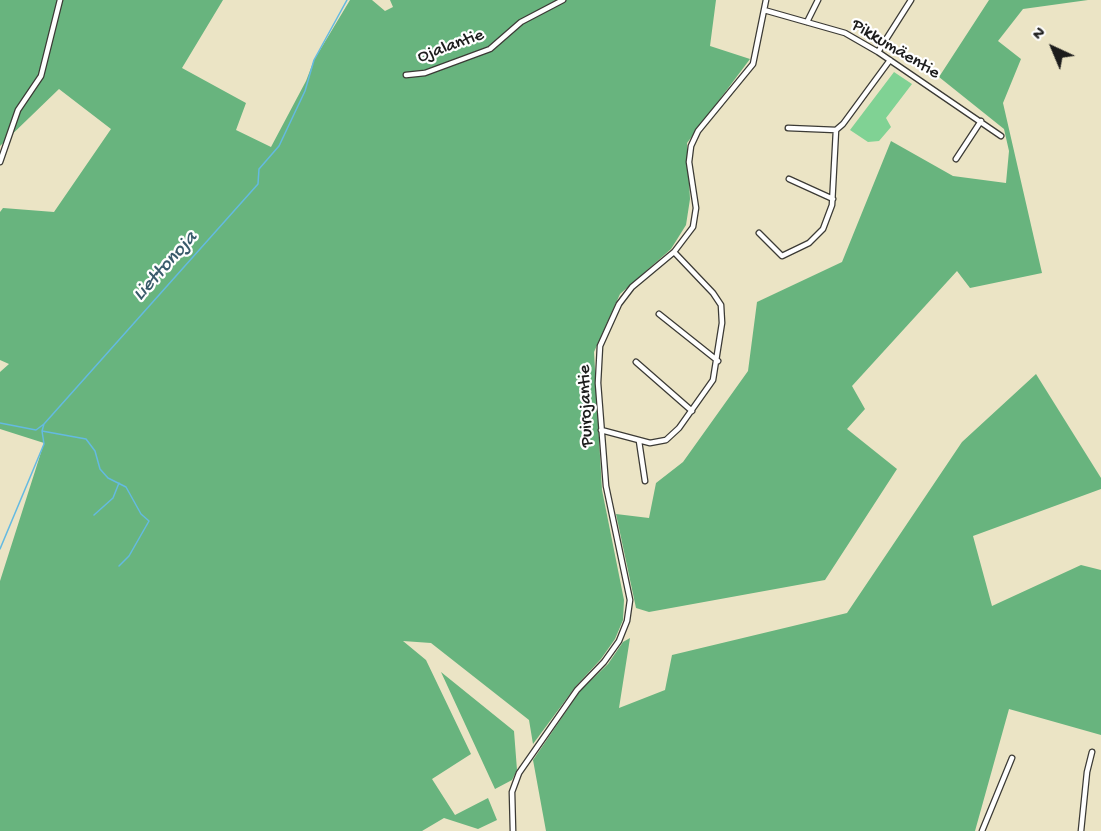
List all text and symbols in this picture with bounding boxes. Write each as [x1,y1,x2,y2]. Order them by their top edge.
street label: Pikkumäentie [847,15,943,85]
north arrow [1023,18,1083,78]
text: N [1030,24,1051,45]
street label: Ojalantie [415,25,487,69]
water label: Liettonoja [128,227,204,307]
street label: Puirojantie [575,364,599,448]

